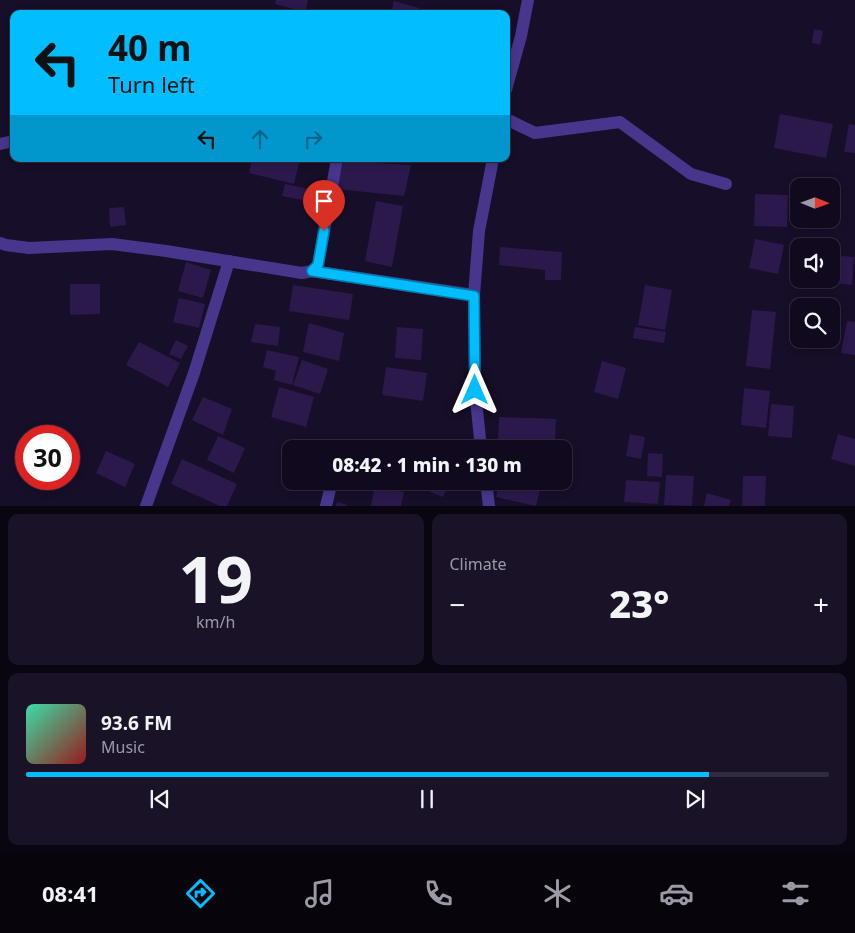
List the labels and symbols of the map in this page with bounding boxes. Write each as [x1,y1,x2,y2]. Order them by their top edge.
north arrow [790,178,840,228]
pin [303,180,345,231]
position arrow [448,363,500,415]
speed limit sign: 30 [15,425,80,490]

